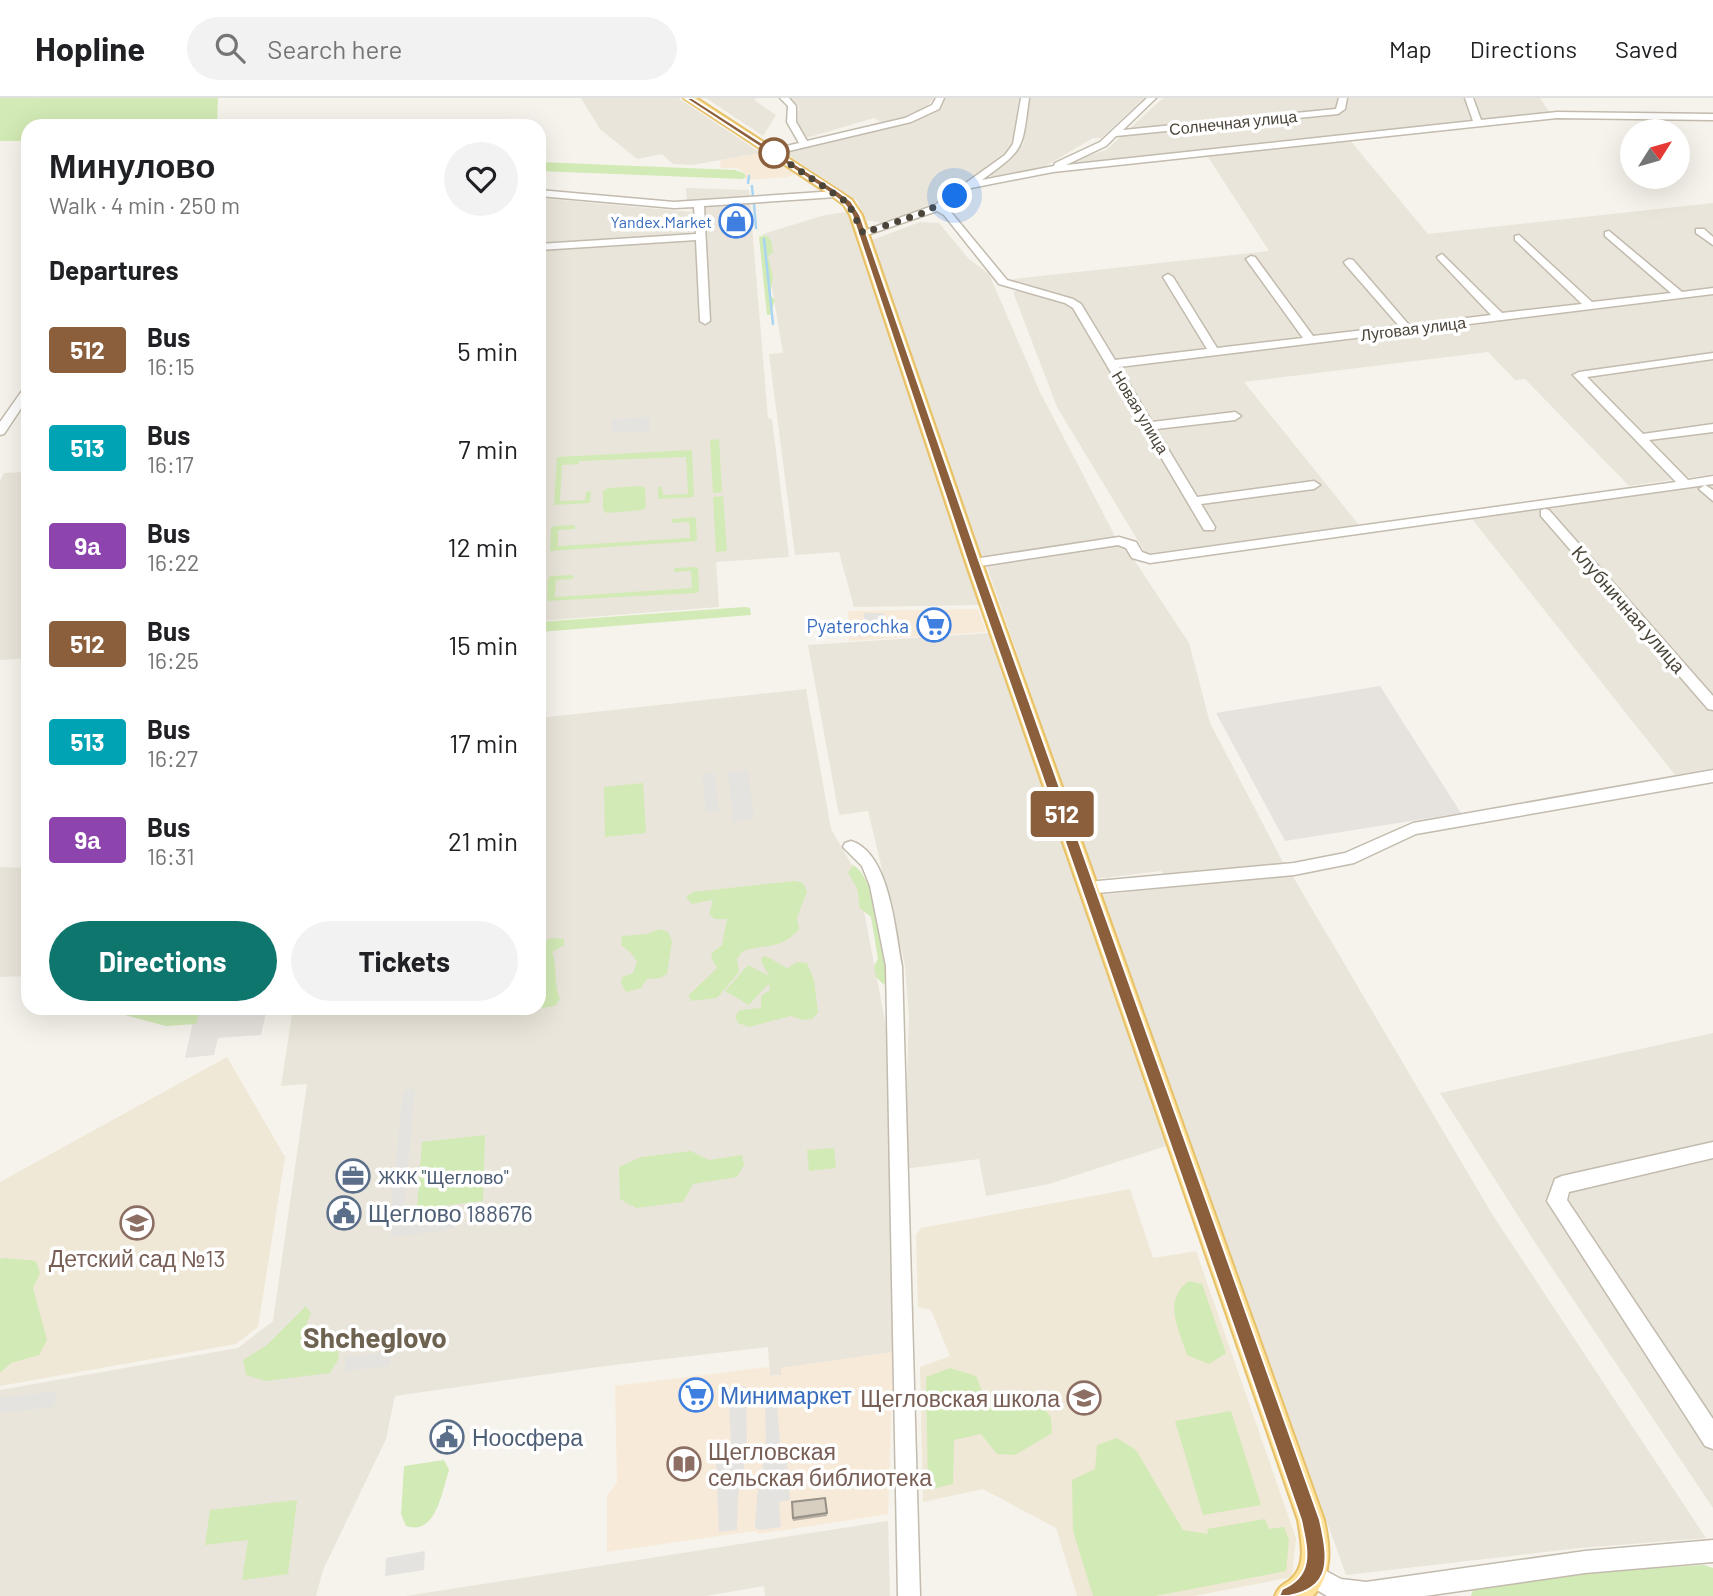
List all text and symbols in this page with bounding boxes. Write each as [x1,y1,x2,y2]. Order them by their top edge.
search box [187,17,677,80]
text: Hopline [35,28,145,68]
icon: search [211,29,249,67]
text: Search here [267,33,402,64]
text: Map [1389,34,1432,63]
text: Directions [1470,34,1577,63]
text: Saved [1615,34,1678,63]
street label: Солнечная улица [1168,106,1298,138]
north arrow [1620,119,1690,189]
map controls [1620,119,1690,189]
unlabelled marker [759,138,789,168]
button: heart [444,142,518,216]
text: Минулово [49,145,215,185]
your location [937,178,972,213]
text: Walk · 4 min · 250 m [49,191,240,219]
shop icon: Yandex.Market [717,202,755,240]
place label: Yandex.Market [610,212,712,231]
text: Departures [49,254,179,285]
street label: Луговая улица [1359,312,1467,344]
text: Bus [147,321,190,352]
text: 512 [70,335,105,364]
text: 5 min [457,335,518,366]
text: 16:15 [147,352,195,380]
street label: Новая улица [1109,367,1173,457]
text: Bus [147,419,190,450]
text: 513 [70,433,105,462]
text: 7 min [458,433,518,464]
text: 16:17 [147,450,194,478]
text: Bus [147,517,190,548]
text: 9а [74,531,101,560]
text: 12 min [448,531,518,562]
street label: Клубничная улица [1567,541,1691,678]
text: 16:22 [147,548,199,576]
supermarket icon: Pyaterochka [915,606,953,644]
place label: Pyaterochka [806,614,909,637]
text: Bus [147,615,190,646]
text: 512 [70,629,105,658]
text: 15 min [448,629,518,660]
text: 16:25 [147,646,199,674]
text: Bus [147,713,190,744]
text: 513 [70,727,105,756]
text: 17 min [449,727,518,758]
text: 16:27 [147,744,198,772]
line badge: 512 [1022,791,1102,837]
text: 512 [1045,799,1079,828]
text: Bus [147,811,190,842]
text: 9а [74,825,101,854]
text: 21 min [448,825,518,856]
text: 16:31 [147,842,194,870]
button: Directions [49,921,277,1001]
button: Tickets [291,921,518,1001]
office icon: ЖКК "Щеглово" [334,1157,372,1195]
place label: ЖКК "Щеглово" [378,1165,509,1188]
public building icon: Щеглово 188676 [325,1194,363,1232]
place label: Щеглово 188676 [368,1199,533,1227]
school or university icon: Детский сад №13 [118,1204,156,1242]
place label: Детский сад №13 [49,1244,225,1272]
district label: Shcheglovo [303,1320,447,1354]
supermarket icon: Минимаркет [677,1376,715,1414]
school or university icon: Щегловская школа [1065,1379,1103,1417]
place label: Минимаркет [720,1381,852,1409]
place label: Щегловская школа [860,1384,1060,1412]
public building icon: Ноосфера [428,1418,466,1456]
place label: Ноосфера [472,1423,583,1451]
place label: Щегловская сельская библиотека [708,1437,932,1491]
library icon: Щегловская сельская библиотека [665,1445,703,1483]

